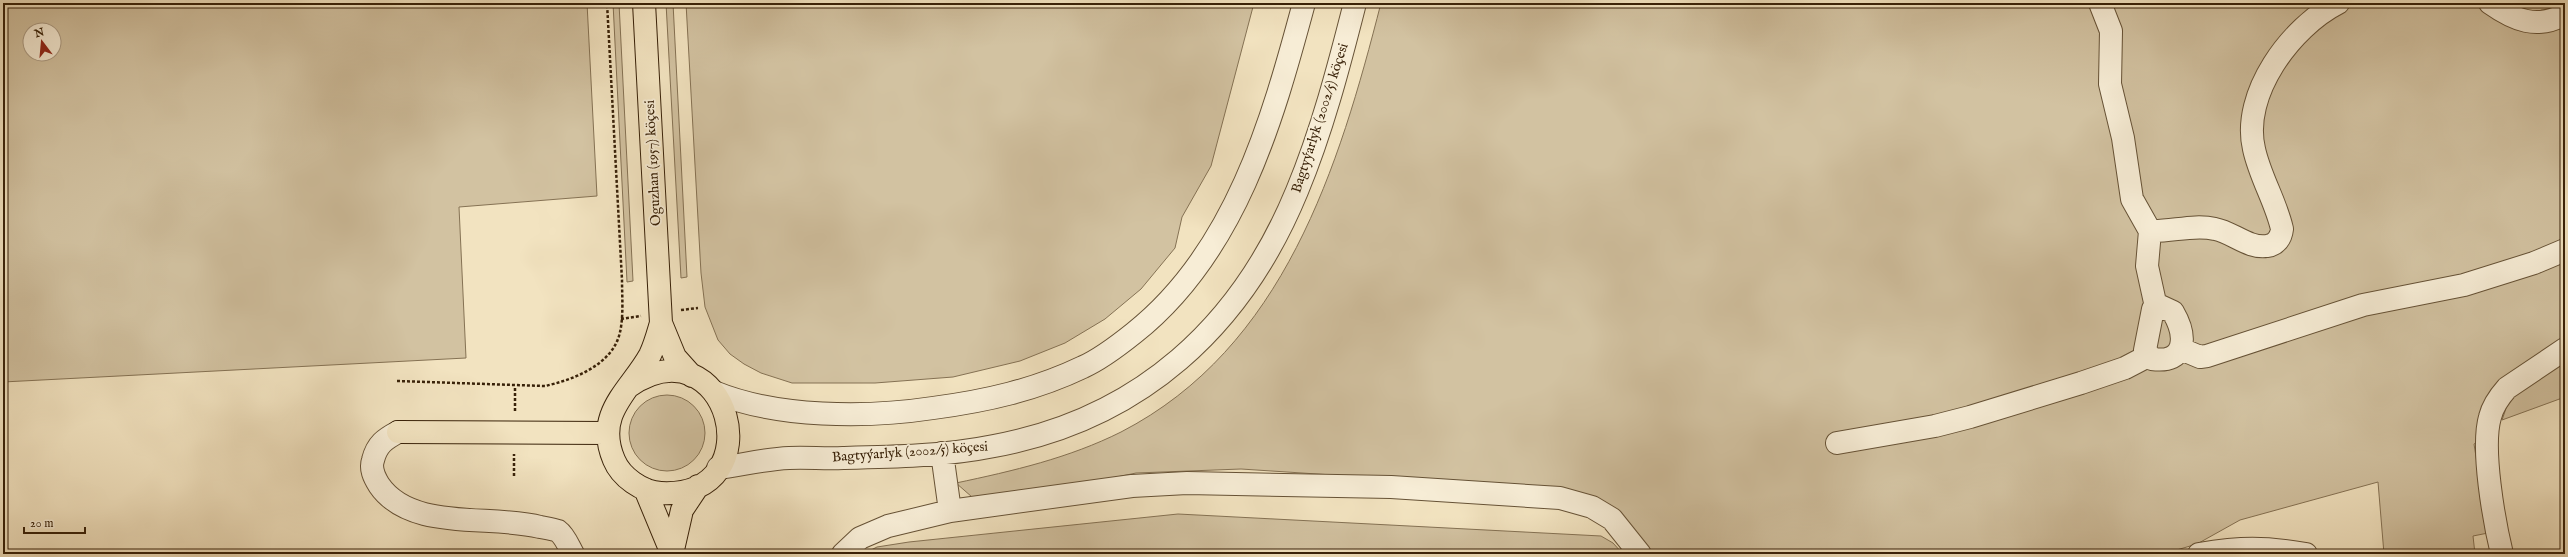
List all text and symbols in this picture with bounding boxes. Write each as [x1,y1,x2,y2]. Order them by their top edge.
north arrow [22,22,62,62]
text: N [32,25,46,42]
street label: Bagtyýarlyk (2002/5) köçesi [1287,41,1353,195]
street label: Oguzhan (1957) köçesi [641,99,665,226]
street label: Bagtyýarlyk (2002/5) köçesi [831,438,989,466]
scale bar [24,509,85,535]
text: 20 m [30,516,53,531]

